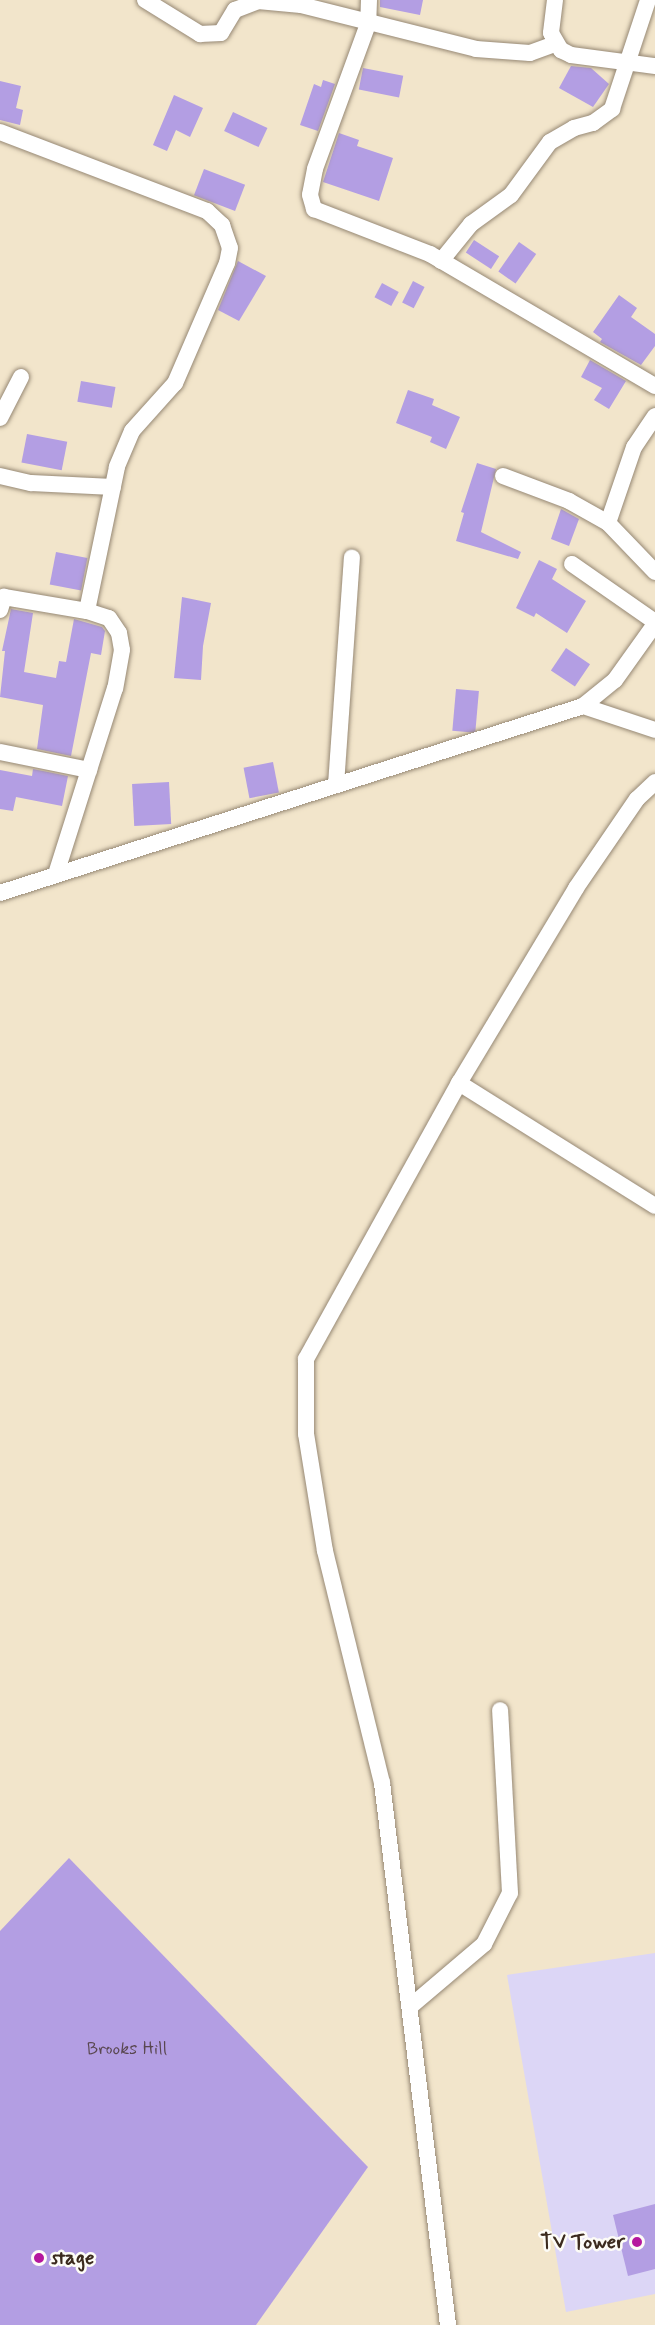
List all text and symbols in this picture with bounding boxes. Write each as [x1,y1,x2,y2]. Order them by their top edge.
house number: Brooks Hill [87,2038,167,2060]
place label: TV Tower [542,2229,625,2255]
marker: TV Tower [630,2235,644,2249]
place label: stage [51,2245,94,2271]
marker: stage [32,2251,46,2265]

